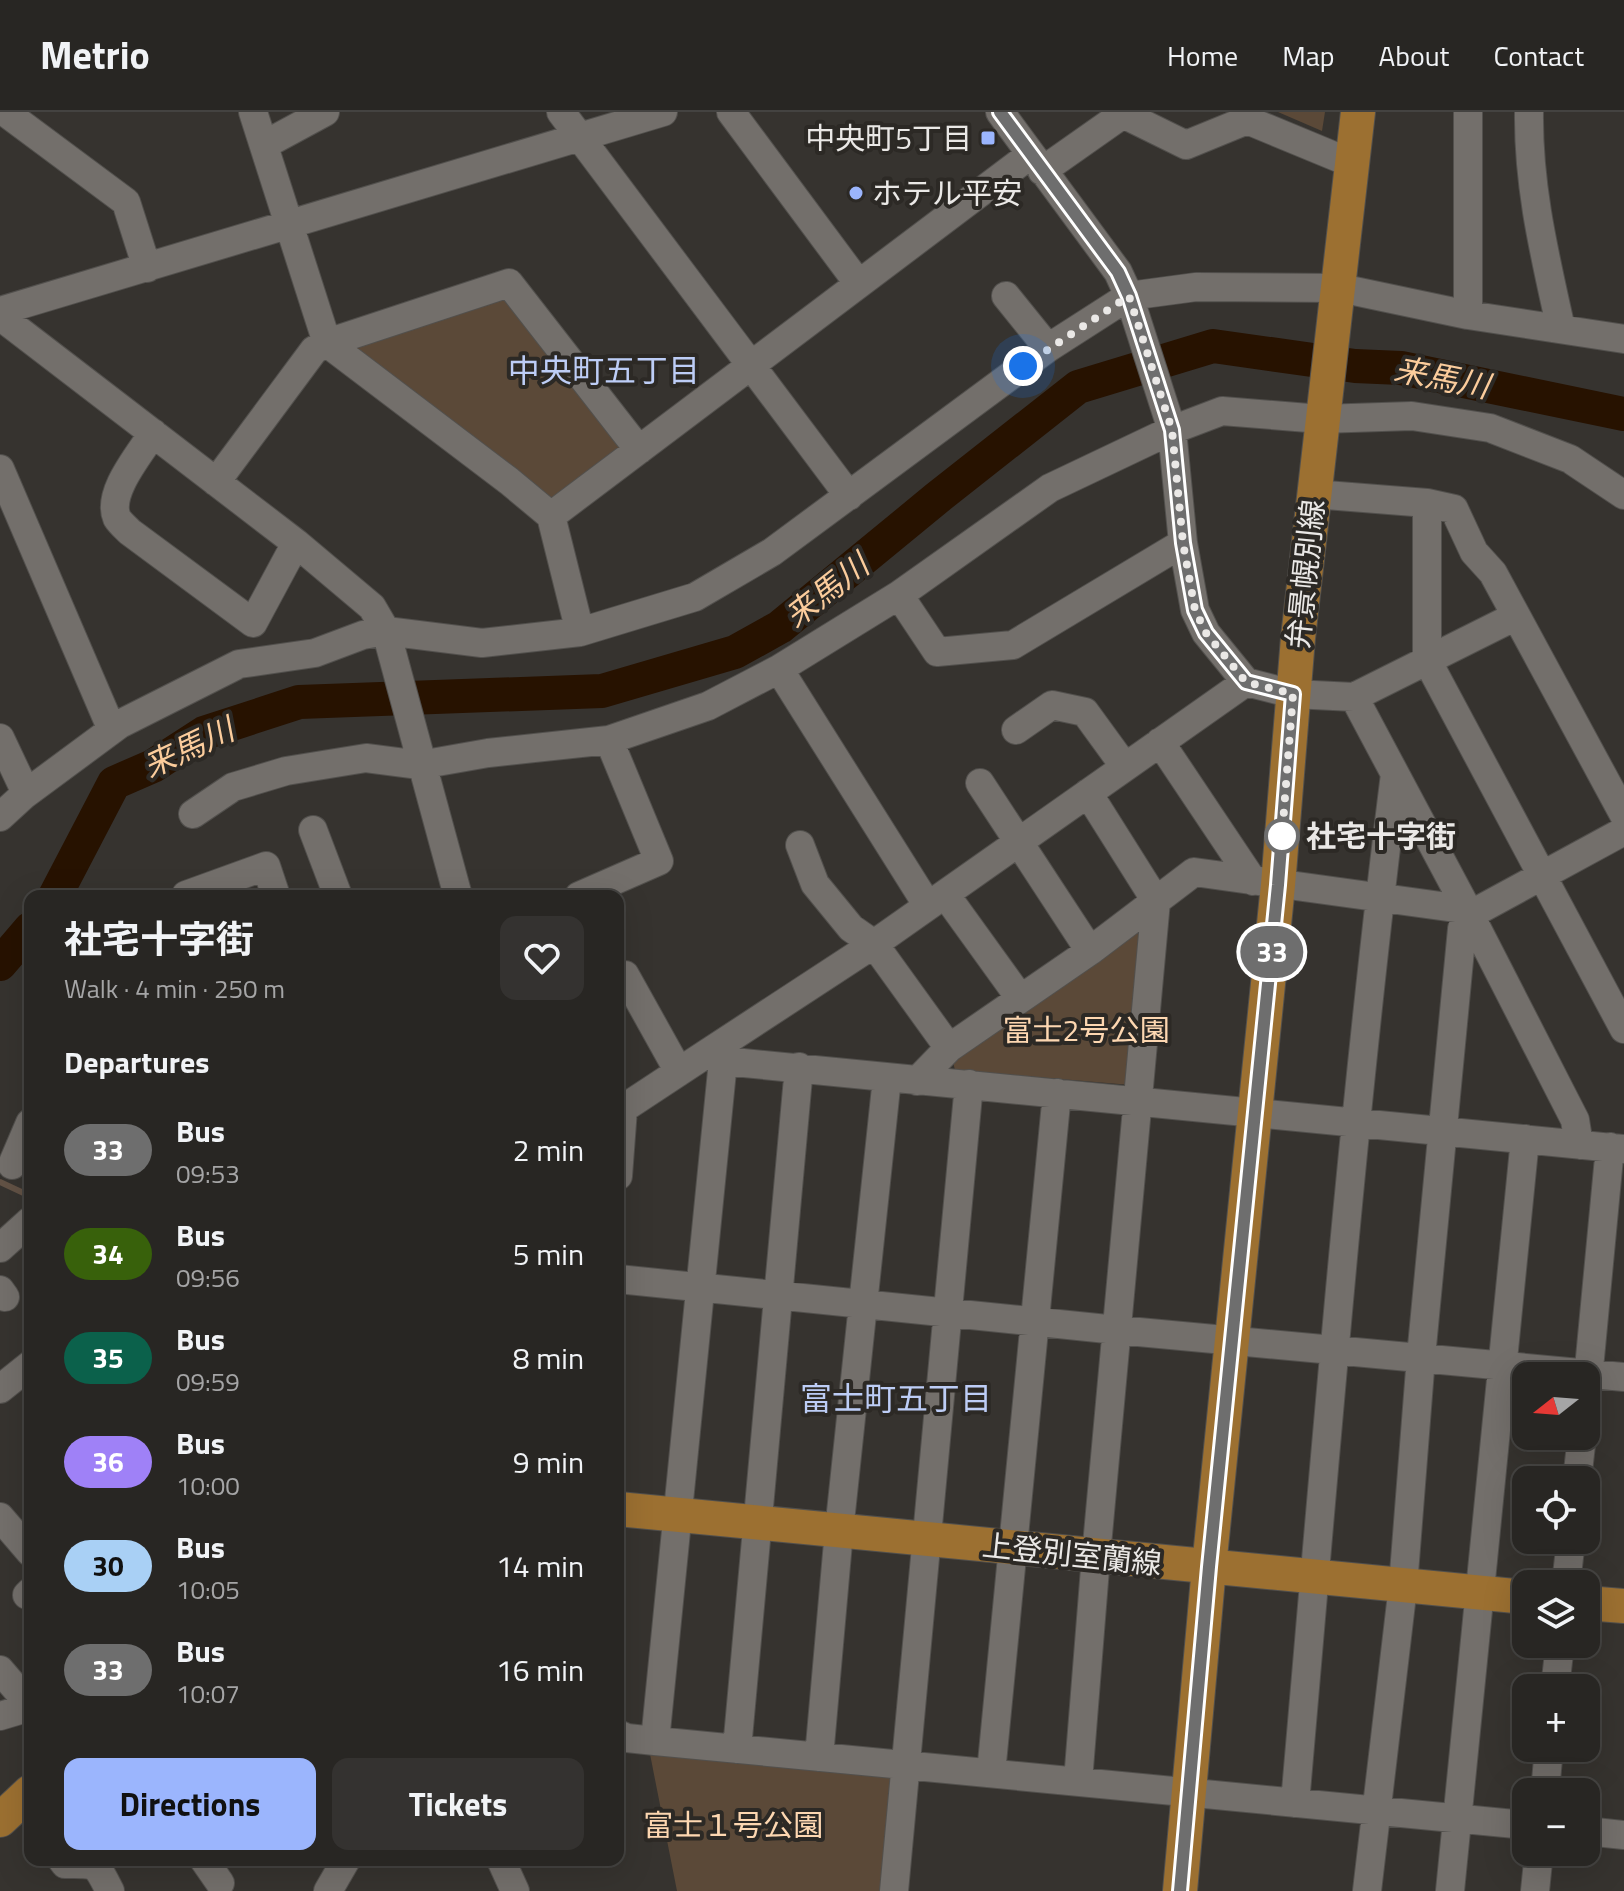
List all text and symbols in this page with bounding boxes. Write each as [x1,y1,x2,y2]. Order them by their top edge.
text: Metrio [40,26,150,84]
text: Home [1167,34,1238,77]
text: Map [1282,34,1335,77]
text: About [1379,34,1449,77]
text: Contact [1493,34,1584,77]
place label: 中央町5丁目 [805,115,972,161]
marker: 中央町5丁目 [979,129,997,147]
place label: ホテル平安 [872,170,1022,216]
marker: ホテル平安 [847,184,865,202]
water label: 来馬川 [1390,344,1497,410]
district label: 中央町五丁目 [508,346,700,394]
your location [1003,346,1043,386]
street label: 弁景幌別線 [1274,497,1336,651]
water label: 来馬川 [773,540,881,638]
water label: 来馬川 [134,704,244,789]
place label: 社宅十字街 [1306,813,1456,859]
marker: 社宅十字街 [1265,819,1299,853]
text: 社宅十字街 [64,910,254,968]
button: heart [500,916,584,1000]
line badge: 33 [1236,926,1308,978]
text: 33 [1256,930,1288,973]
text: Walk · 4 min · 250 m [64,969,285,1008]
park label: 富士2号公園 [1003,1007,1169,1053]
text: Departures [64,1039,209,1085]
text: Bus [176,1108,225,1154]
text: 2 min [513,1127,584,1173]
text: 33 [92,1128,124,1171]
text: 09:53 [176,1154,240,1193]
text: Bus [176,1212,225,1258]
text: 5 min [513,1231,584,1277]
text: 34 [92,1232,124,1275]
text: 09:56 [176,1258,240,1297]
text: Bus [176,1316,225,1362]
text: 8 min [513,1335,584,1381]
text: 35 [92,1336,124,1379]
text: 09:59 [176,1362,240,1401]
north arrow [1512,1362,1600,1450]
map controls [1512,1362,1600,1866]
district label: 富士町五丁目 [800,1374,992,1422]
text: Bus [176,1420,225,1466]
text: 9 min [513,1439,584,1485]
text: 36 [92,1440,124,1483]
text: 10:00 [176,1466,240,1505]
button: locate [1512,1466,1600,1554]
street label: 上登別室蘭線 [980,1522,1164,1586]
text: Bus [176,1524,225,1570]
text: 14 min [496,1543,584,1589]
text: 30 [92,1544,124,1587]
text: 10:05 [176,1570,240,1609]
button: layers [1512,1570,1600,1658]
text: Bus [176,1628,225,1674]
text: 16 min [496,1647,584,1693]
text: 33 [92,1648,124,1691]
text: 10:07 [176,1674,240,1713]
button: + [1512,1674,1600,1762]
button: Directions [64,1758,316,1850]
button: Tickets [332,1758,584,1850]
button: − [1512,1778,1600,1866]
park label: 富士１号公園 [643,1802,823,1848]

